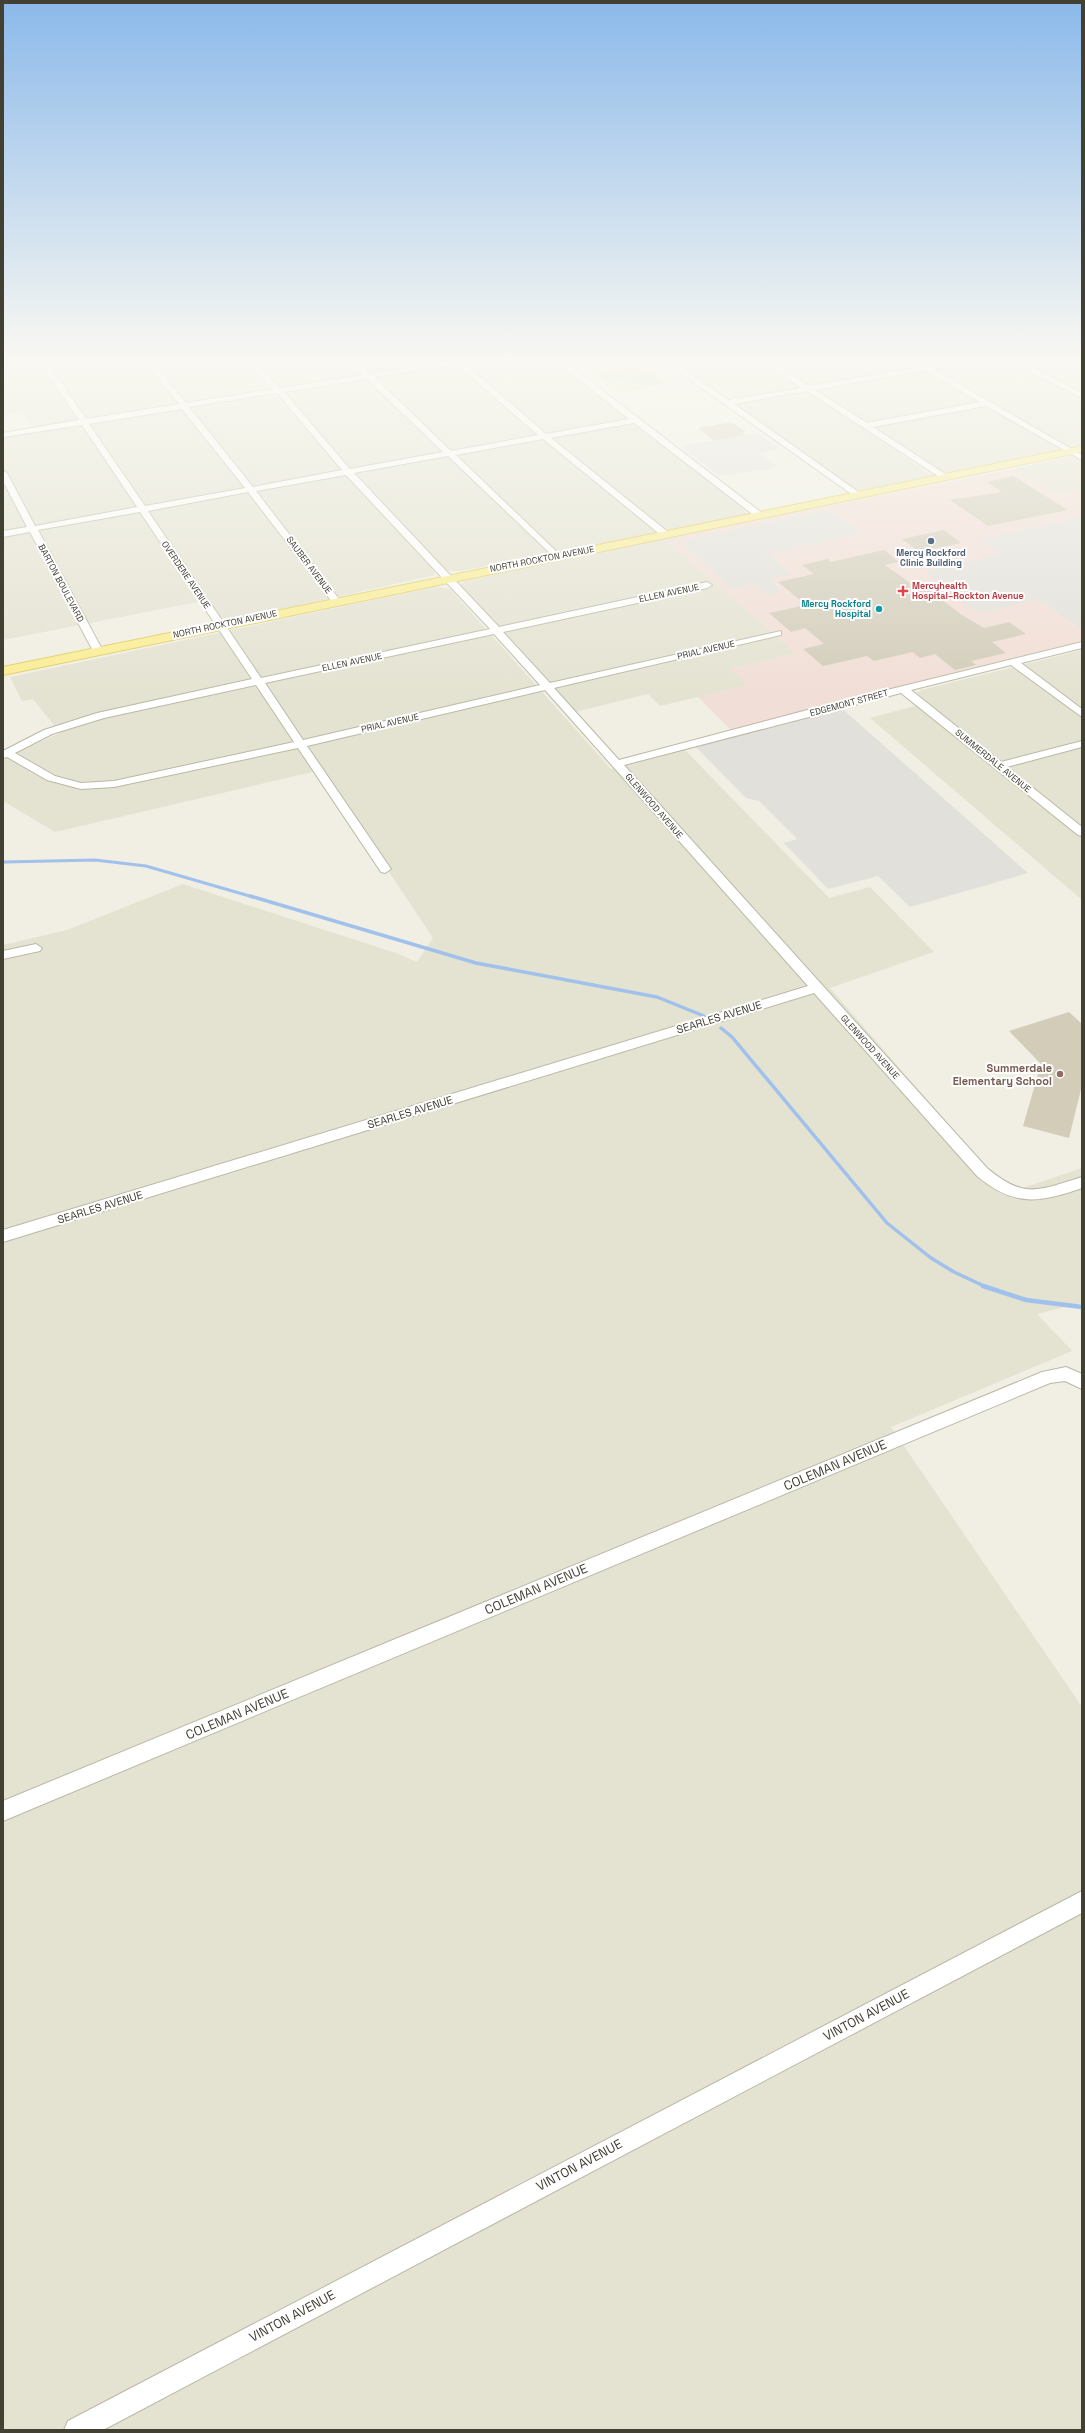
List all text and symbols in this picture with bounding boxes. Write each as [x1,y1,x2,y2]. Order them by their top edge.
street label: SAUBER AVENUE [284,534,334,596]
marker: Mercy Rockford Clinic Building [926,536,936,546]
street label: OVERDENE AVENUE [159,539,213,611]
street label: BARTON BOULEVARD [35,542,87,624]
street label: NORTH ROCKTON AVENUE [489,543,595,575]
place label: Mercy Rockford Clinic Building [896,547,966,569]
place label: Mercyhealth Hospital–Rockton Avenue [912,580,1024,602]
street label: ELLEN AVENUE [638,581,700,605]
marker: Mercyhealth Hospital–Rockton Avenue [897,585,909,597]
place label: Mercy Rockford Hospital [801,598,871,620]
marker: Mercy Rockford Hospital [874,604,884,614]
street label: NORTH ROCKTON AVENUE [172,607,278,641]
street label: PRIAL AVENUE [676,638,736,662]
street label: ELLEN AVENUE [321,650,383,674]
street label: EDGEMONT STREET [808,687,890,719]
street label: PRIAL AVENUE [360,711,420,735]
street label: SUMMERDALE AVENUE [953,727,1033,795]
street label: GLENWOOD AVENUE [622,771,686,841]
street label: SEARLES AVENUE [675,997,763,1037]
street label: GLENWOOD AVENUE [838,1012,902,1082]
place label: Summerdale Elementary School [953,1061,1052,1088]
marker: Summerdale Elementary School [1055,1069,1065,1079]
street label: SEARLES AVENUE [366,1092,454,1132]
street label: SEARLES AVENUE [56,1187,144,1227]
street label: COLEMAN AVENUE [781,1436,889,1494]
street label: COLEMAN AVENUE [482,1560,590,1618]
street label: COLEMAN AVENUE [183,1685,291,1743]
street label: VINTON AVENUE [820,1985,912,2045]
street label: VINTON AVENUE [533,2135,625,2195]
street label: VINTON AVENUE [246,2286,338,2346]

